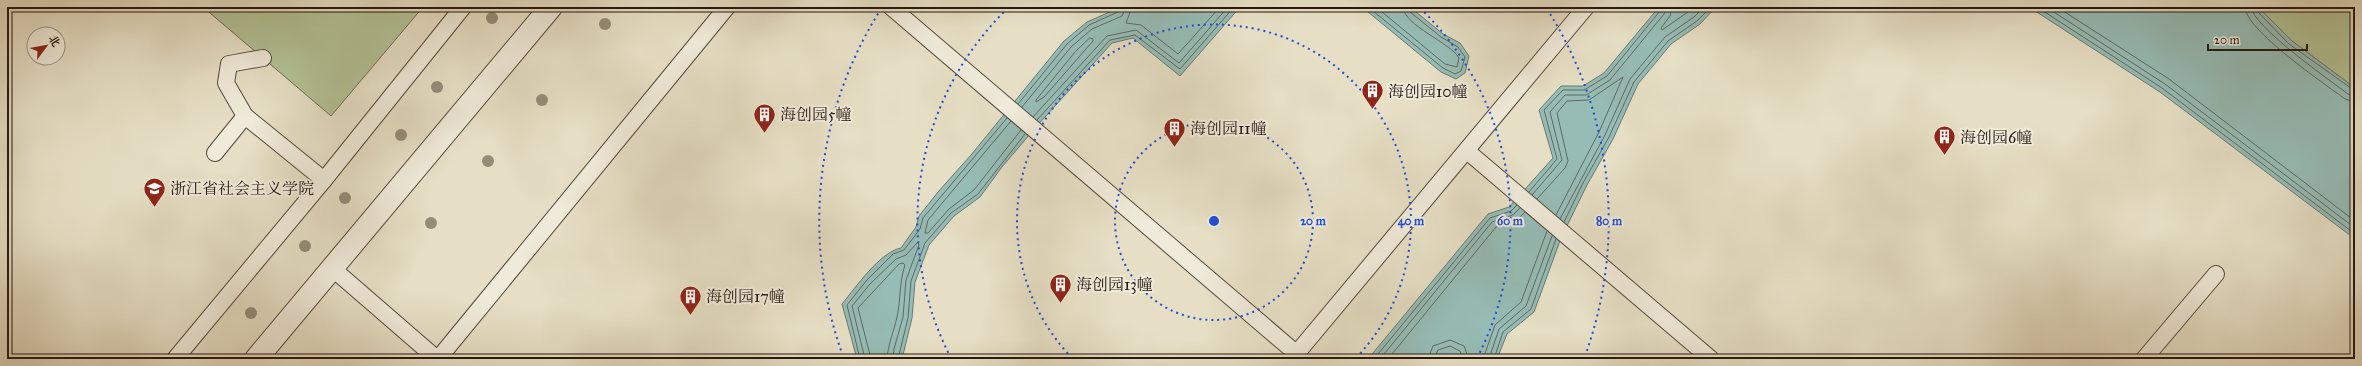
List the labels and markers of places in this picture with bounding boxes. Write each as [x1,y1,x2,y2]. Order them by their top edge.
building icon: 海创园10幢 [1360,78,1386,111]
place label: 海创园10幢 [1388,82,1468,101]
building icon: 海创园5幢 [751,101,777,134]
place label: 海创园5幢 [780,105,851,124]
building icon: 海创园11幢 [1162,115,1188,148]
place label: 海创园11幢 [1190,119,1267,138]
building icon: 海创园6幢 [1931,124,1957,157]
place label: 海创园6幢 [1960,128,2032,147]
school or university icon: 浙江省社会主义学院 [142,175,168,208]
place label: 浙江省社会主义学院 [170,179,314,198]
centre of rings [1207,214,1221,228]
building icon: 海创园13幢 [1048,271,1074,304]
place label: 海创园13幢 [1076,275,1153,294]
building icon: 海创园17幢 [678,283,704,316]
place label: 海创园17幢 [706,287,785,306]

